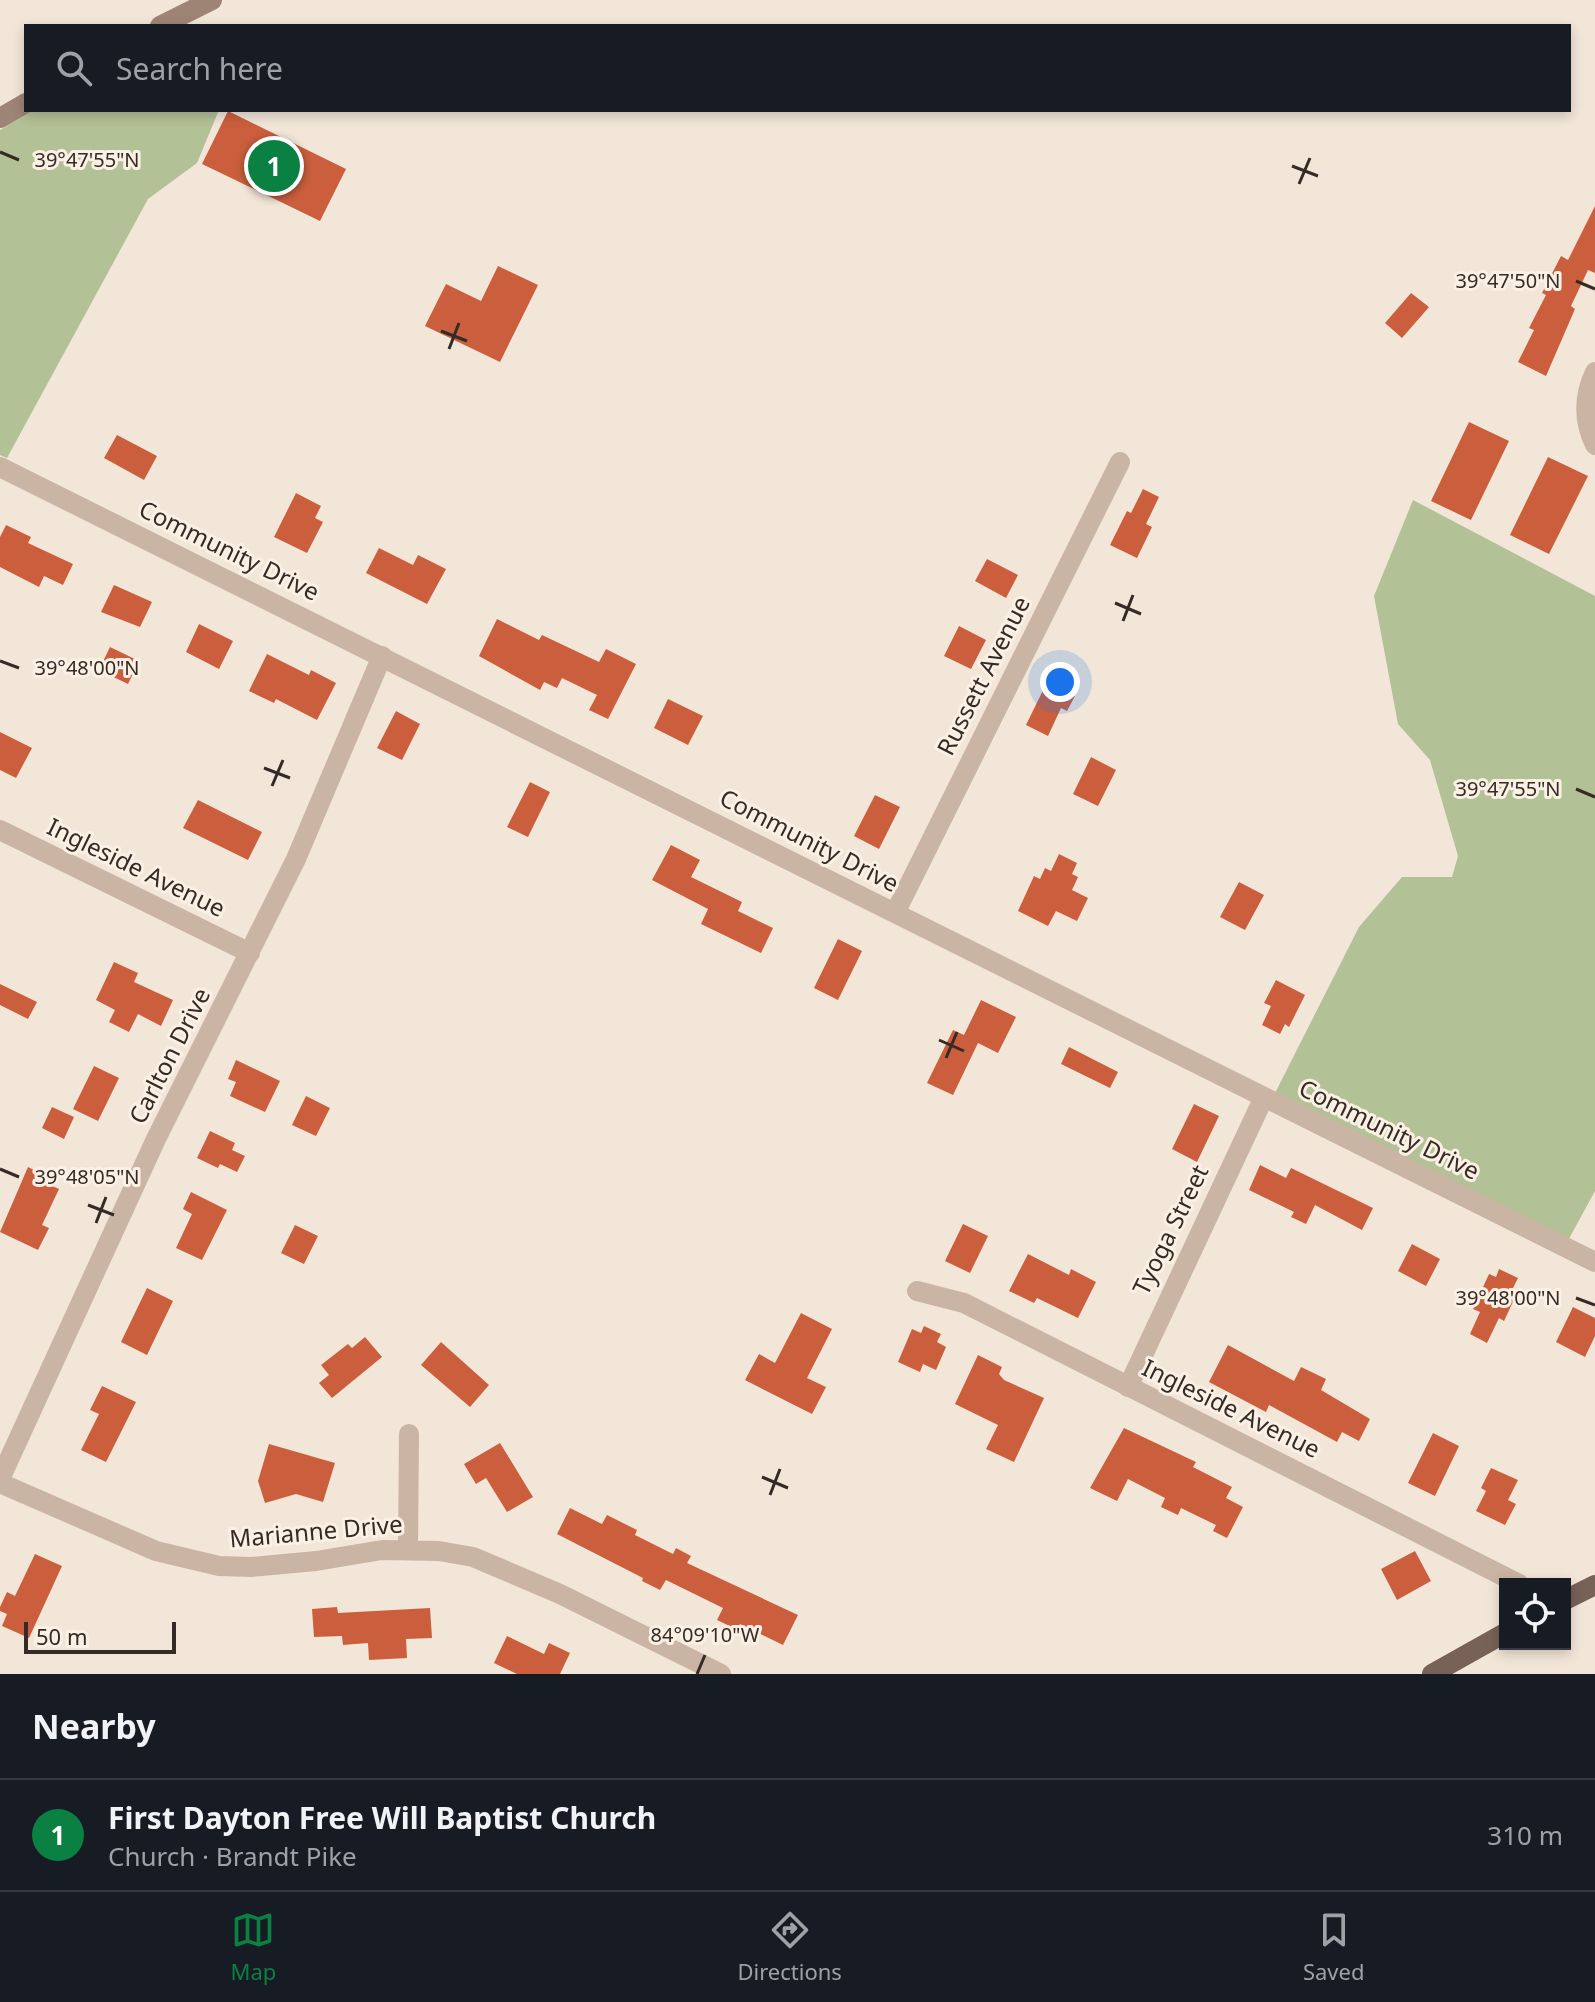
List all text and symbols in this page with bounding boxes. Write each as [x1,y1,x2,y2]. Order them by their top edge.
search box [24,24,1571,112]
icon: search [52,46,96,90]
text: Search here [116,48,283,89]
pin: 1 [248,136,300,196]
text: 39°47'55"N [34,146,140,173]
text: 39°47'50"N [1455,267,1561,294]
street label: Community Drive [134,492,325,608]
street label: Russett Avenue [928,590,1037,760]
text: 39°48'00"N [34,654,140,681]
your location [1040,662,1080,702]
text: 39°47'55"N [1455,775,1561,802]
street label: Community Drive [714,780,905,899]
street label: Ingleside Avenue [42,809,231,924]
street label: Carlton Drive [120,982,217,1129]
street label: Community Drive [1294,1071,1485,1187]
street label: Tyoga Street [1124,1158,1216,1300]
text: 39°48'05"N [34,1163,140,1190]
text: 39°48'00"N [1455,1284,1561,1311]
street label: Ingleside Avenue [1137,1350,1326,1465]
street label: Marianne Drive [228,1507,404,1555]
map controls [1499,1578,1571,1650]
button: locate [1499,1578,1571,1650]
scale bar [24,1618,176,1654]
text: 50 m [36,1621,87,1651]
text: 84°09'10"W [651,1621,760,1648]
text: Nearby [32,1703,156,1749]
text: First Dayton Free Will Baptist Church [108,1797,656,1838]
text: 1 [51,1817,65,1853]
text: 310 m [1487,1817,1563,1853]
text: Church · Brandt Pike [108,1838,357,1874]
tab: Map [231,1908,276,1986]
tab: Directions [737,1908,842,1986]
tab: Saved [1303,1908,1364,1986]

